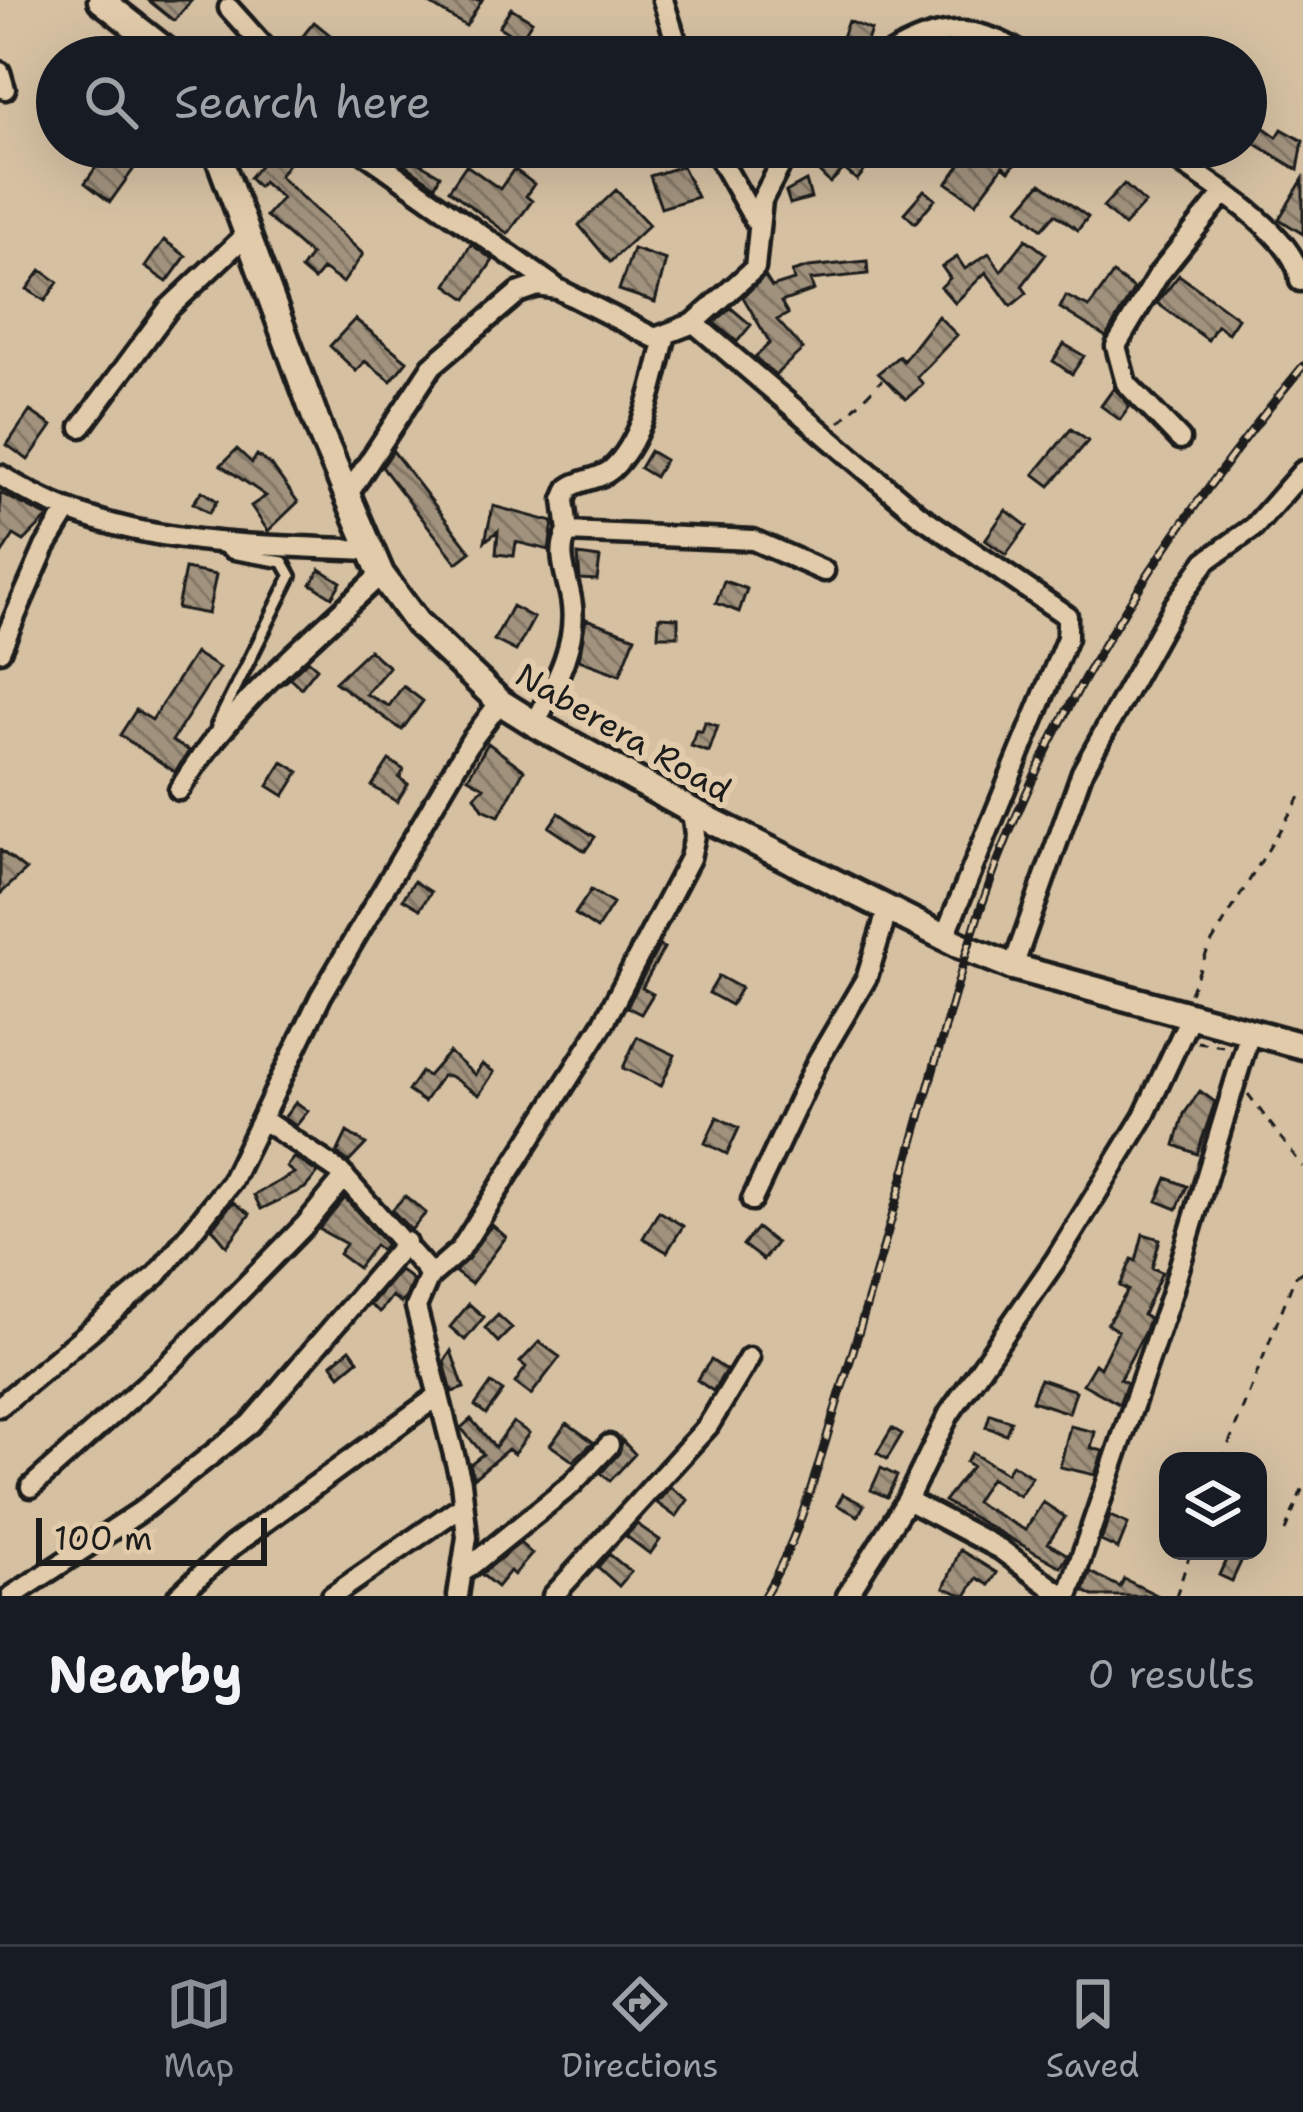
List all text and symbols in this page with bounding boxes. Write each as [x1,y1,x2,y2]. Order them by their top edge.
search box [36,36,1267,168]
icon: search [78,69,144,135]
text: Search here [174,72,431,132]
street label: Naberera Road [508,652,740,813]
map controls [1159,1452,1267,1560]
button: layers [1159,1452,1267,1560]
scale bar [36,1512,267,1565]
text: 100 m [54,1516,153,1561]
text: Nearby [48,1640,243,1708]
text: 0 results [1088,1648,1255,1700]
tab: Map [164,1971,234,2088]
tab: Directions [561,1971,719,2088]
tab: Saved [1046,1971,1139,2088]

